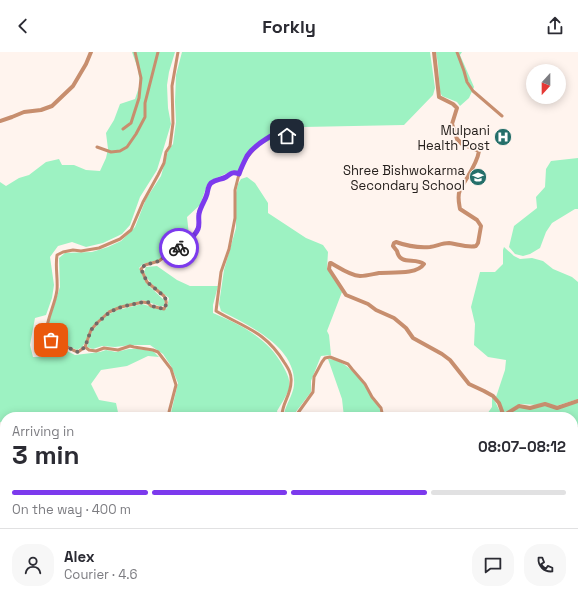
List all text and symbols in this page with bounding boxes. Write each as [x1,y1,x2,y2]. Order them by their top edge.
icon: back [12,15,34,37]
text: Forkly [262,15,316,38]
icon: share [544,15,566,37]
north arrow [526,64,566,104]
map controls [526,64,566,104]
pin [270,119,304,153]
place label: Mulpani Health Post [418,122,490,154]
icon: home [276,125,298,147]
hospital icon: Mulpani Health Post [493,127,513,147]
place label: Shree Bishwokarma Secondary School [343,162,466,194]
school or university icon: Shree Bishwokarma Secondary School [468,167,488,187]
courier [159,228,199,268]
icon: bike [168,237,190,259]
pin [34,323,68,357]
icon: bag [40,329,62,351]
text: Arriving in [12,423,74,440]
text: 08:07–08:12 [478,437,566,456]
text: 3 min [12,438,80,472]
text: On the way · 400 m [12,501,131,518]
button: person [12,544,54,586]
button: chat [472,544,514,586]
button: phone [524,544,566,586]
text: Alex [64,547,95,566]
text: Courier · 4.6 [64,566,137,583]

